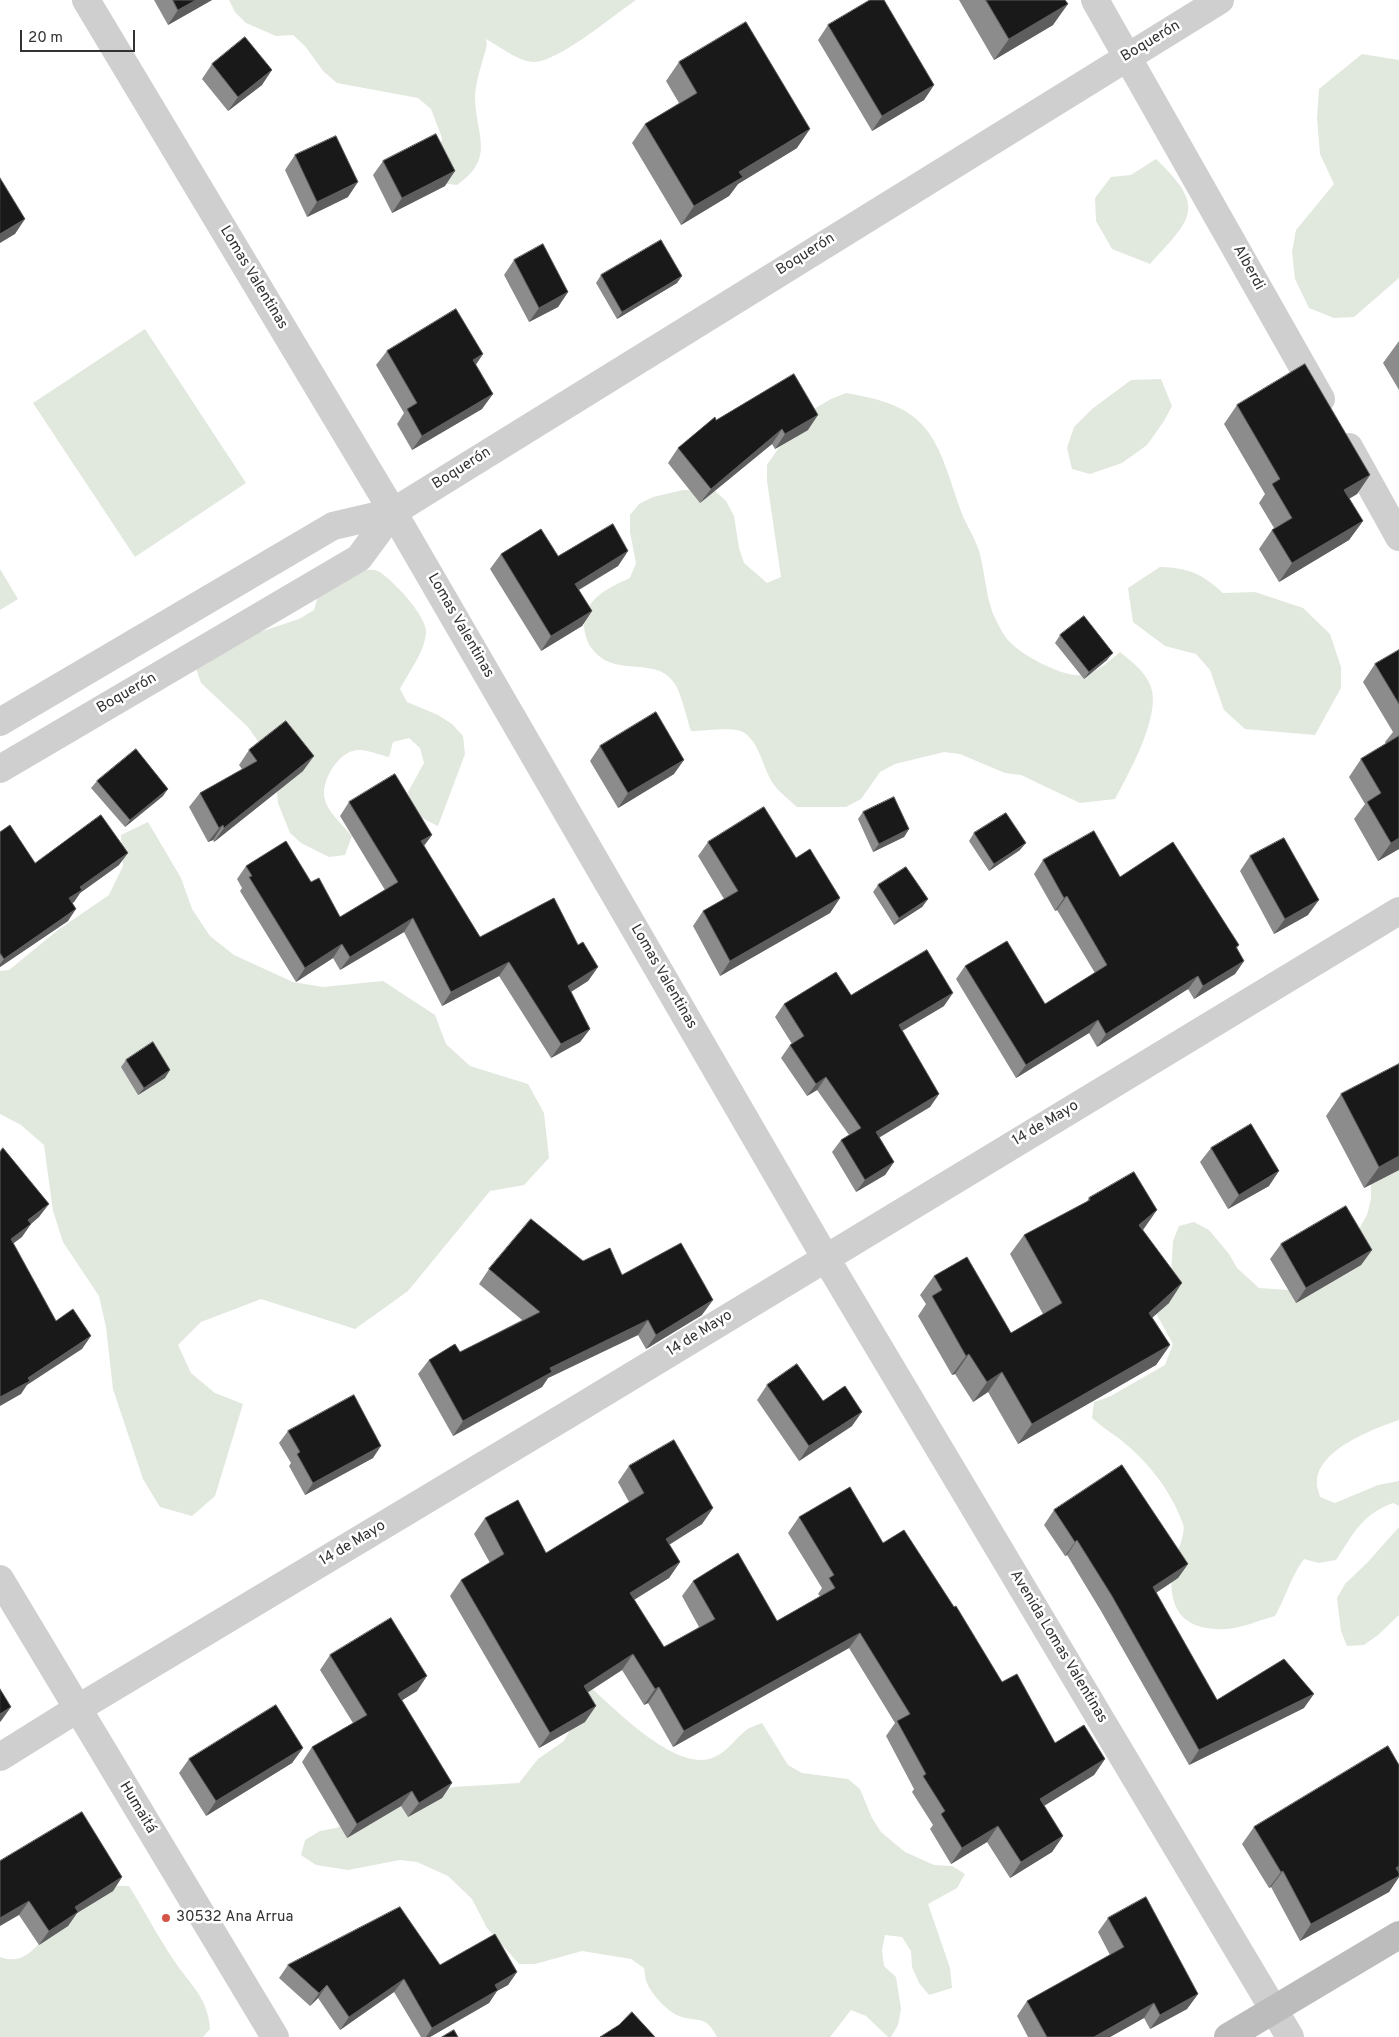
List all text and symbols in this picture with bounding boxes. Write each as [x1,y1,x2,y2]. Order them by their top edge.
street label: Boquerón [1118,17,1184,67]
scale bar [22,20,138,52]
text: 20 m [28,29,63,48]
street label: Lomas Valentinas [215,223,291,333]
street label: Boquerón [773,230,839,280]
street label: Alberdi [1228,242,1268,294]
street label: Boquerón [429,444,495,494]
street label: Lomas Valentinas [423,571,497,681]
street label: Boquerón [94,670,160,718]
street label: Lomas Valentinas [626,922,700,1032]
street label: 14 de Mayo [1010,1097,1082,1151]
street label: 14 de Mayo [664,1307,736,1361]
street label: 14 de Mayo [317,1517,389,1571]
street label: Avenida Lomas Valentinas [1005,1567,1111,1727]
street label: Humaitá [115,1779,159,1837]
place label: 30532 Ana Arrua [176,1909,293,1927]
marker: 30532 Ana Arrua [160,1912,172,1924]

